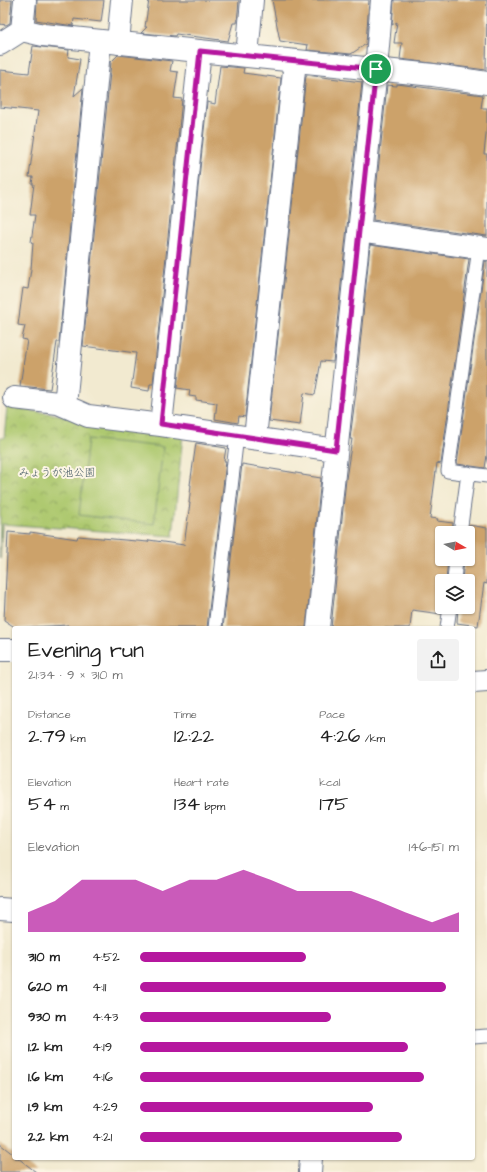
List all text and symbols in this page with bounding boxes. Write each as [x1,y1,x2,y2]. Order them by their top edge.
pin [359,52,393,86]
icon: arrive [365,58,387,80]
park label: みょうが池公園 [19,465,96,480]
north arrow [435,526,475,566]
map controls [435,526,475,614]
button: layers [435,574,475,614]
text: Evening run [28,635,144,666]
button: share [417,639,459,681]
text: 21:34 · 9 × 310 m [28,666,123,684]
text: Distance [28,707,71,722]
text: Time [174,707,197,722]
text: Pace [319,707,345,722]
text: 2.79 [28,722,66,750]
text: 12:22 [174,722,214,750]
text: 4:26 [319,722,360,750]
text: km [66,731,86,746]
text: /km [360,731,385,746]
text: Elevation [28,775,71,790]
text: Heart rate [174,775,229,790]
text: kcal [319,775,340,790]
text: 54 [28,790,56,818]
text: 134 [174,790,200,818]
text: 175 [319,790,348,818]
text: m [56,799,69,814]
text: bpm [200,799,225,814]
text: Elevation [28,838,79,856]
text: 146–151 m [408,838,459,856]
text: 310 m [28,948,60,966]
text: 4:52 [92,948,120,966]
text: 620 m [28,978,67,996]
text: 4:11 [92,978,106,996]
text: 930 m [28,1008,66,1026]
text: 4:43 [92,1008,118,1026]
text: 1.2 km [28,1038,62,1056]
text: 4:19 [92,1038,112,1056]
text: 1.6 km [28,1068,63,1086]
text: 4:16 [92,1068,113,1086]
text: 1.9 km [28,1098,62,1116]
text: 4:29 [92,1098,118,1116]
text: 2.2 km [28,1128,68,1146]
text: 4:21 [92,1128,112,1146]

